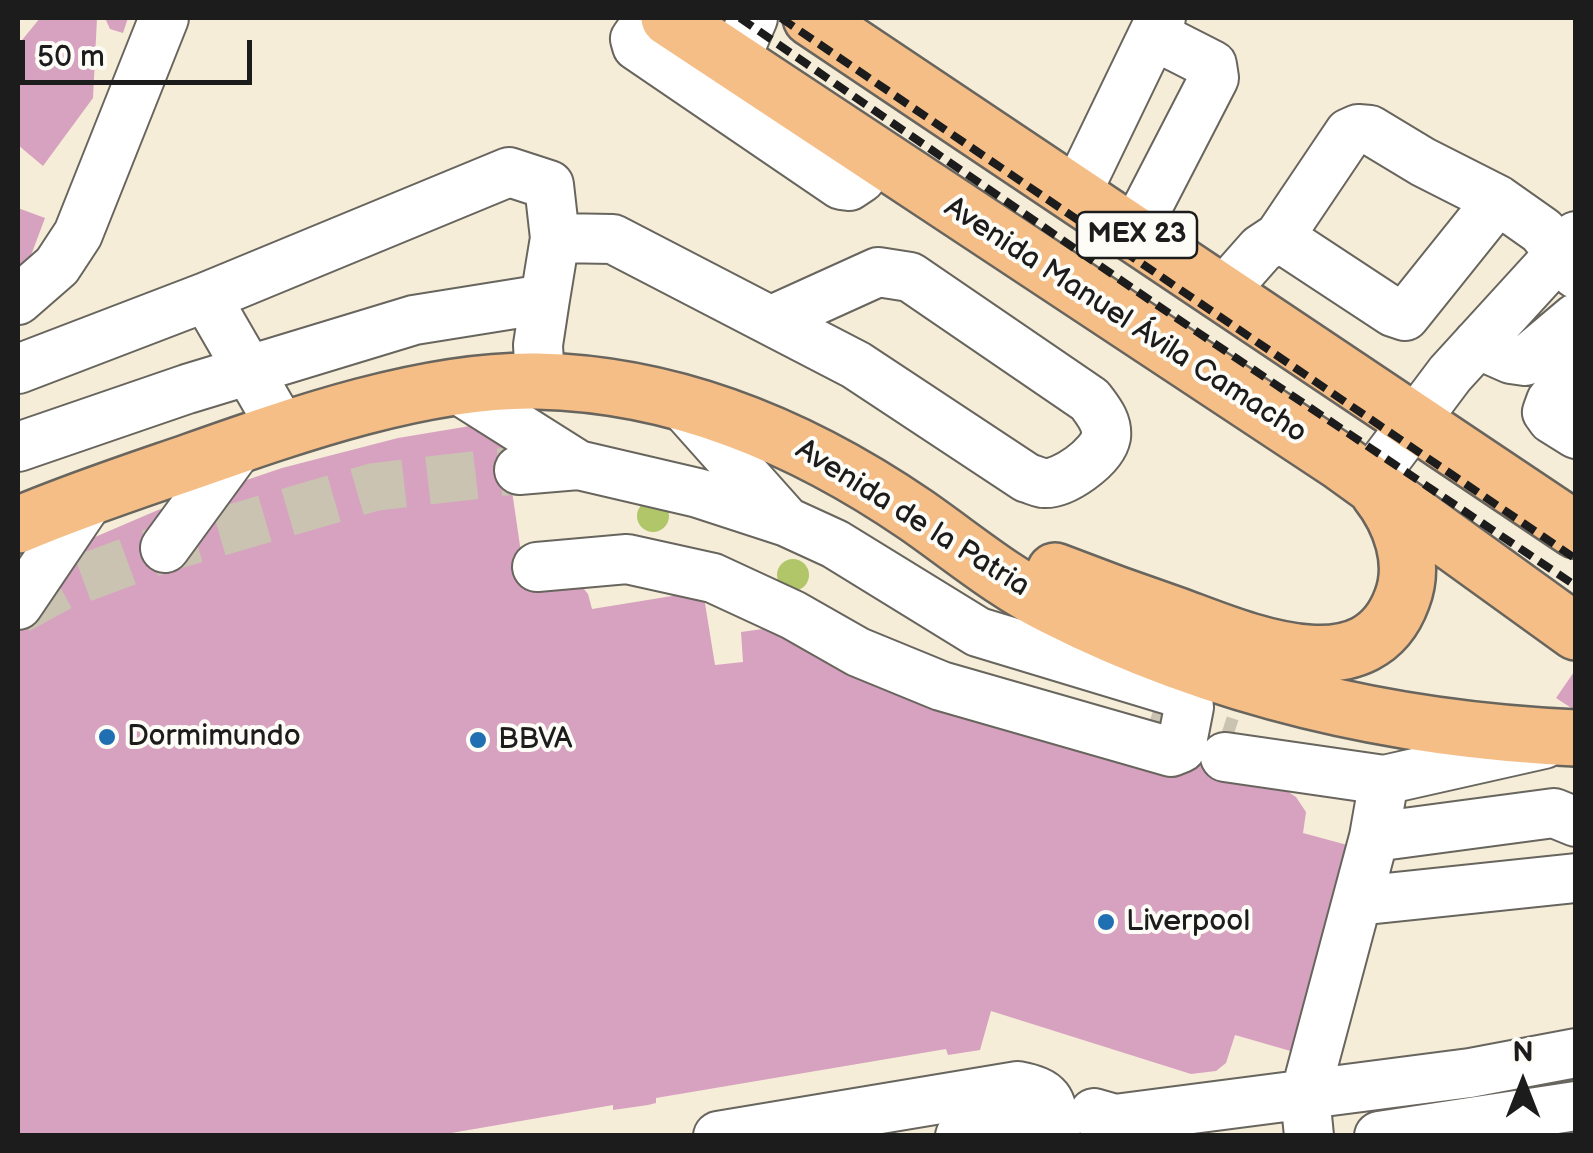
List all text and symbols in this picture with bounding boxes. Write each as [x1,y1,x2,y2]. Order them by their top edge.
scale bar [25,20,258,82]
text: 50 m [37,39,105,75]
street label: Avenida Manuel Ávila Camacho [937,190,1313,452]
road number: MEX 23 [1077,212,1197,258]
street label: Avenida de la Patria [788,432,1036,606]
place label: Dormimundo [127,719,301,755]
place label: BBVA [498,722,572,758]
marker: Dormimundo [96,726,118,748]
marker: BBVA [467,729,489,751]
place label: Liverpool [1126,904,1250,940]
marker: Liverpool [1095,911,1117,933]
north arrow [1473,1033,1573,1133]
text: N [1512,1036,1534,1069]

